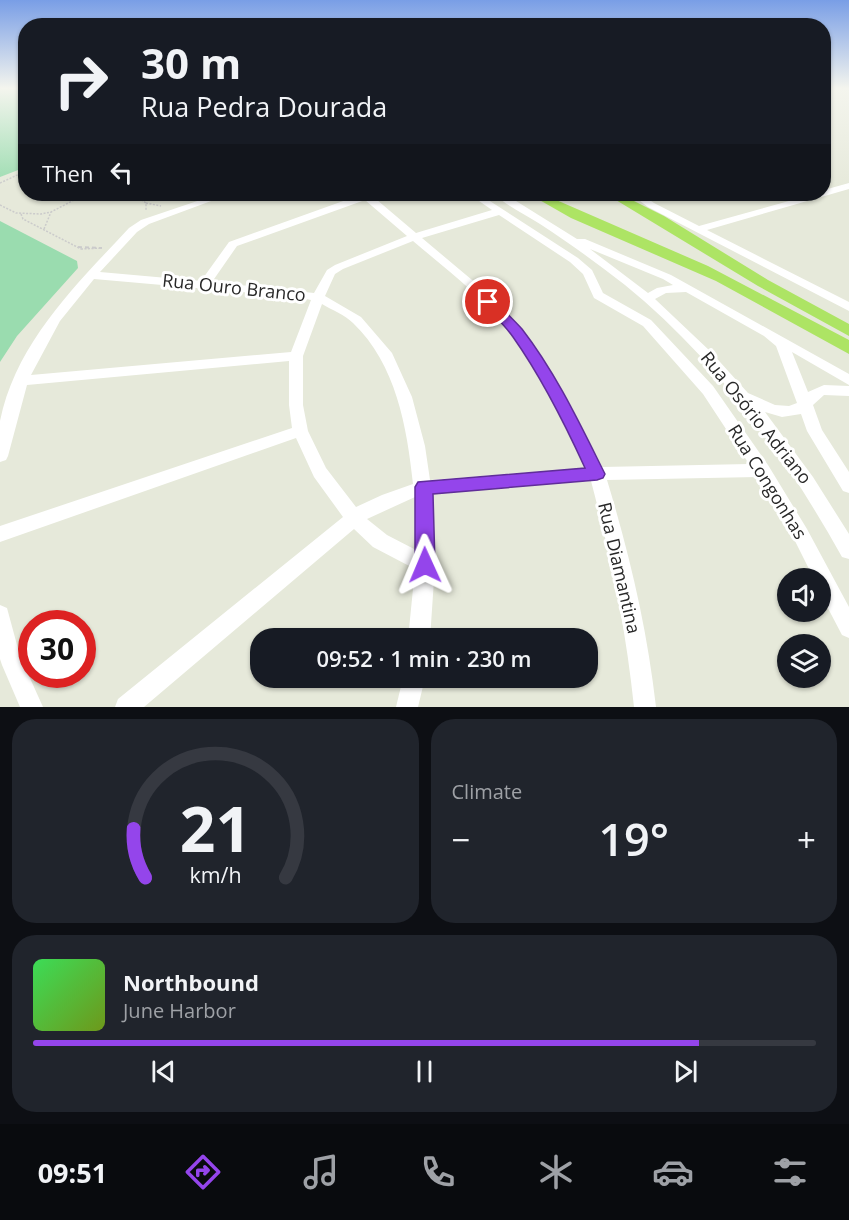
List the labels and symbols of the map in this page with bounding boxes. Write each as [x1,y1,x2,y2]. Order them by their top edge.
street label: Rua Ouro Branco [161,268,307,306]
pin [462,276,513,327]
street label: Rua Osório Adriano [696,346,818,489]
street label: Rua Congonhas [723,419,813,544]
street label: Rua Diamantina [593,500,647,636]
position arrow [393,533,457,597]
speed limit sign: 30 [18,610,96,688]

